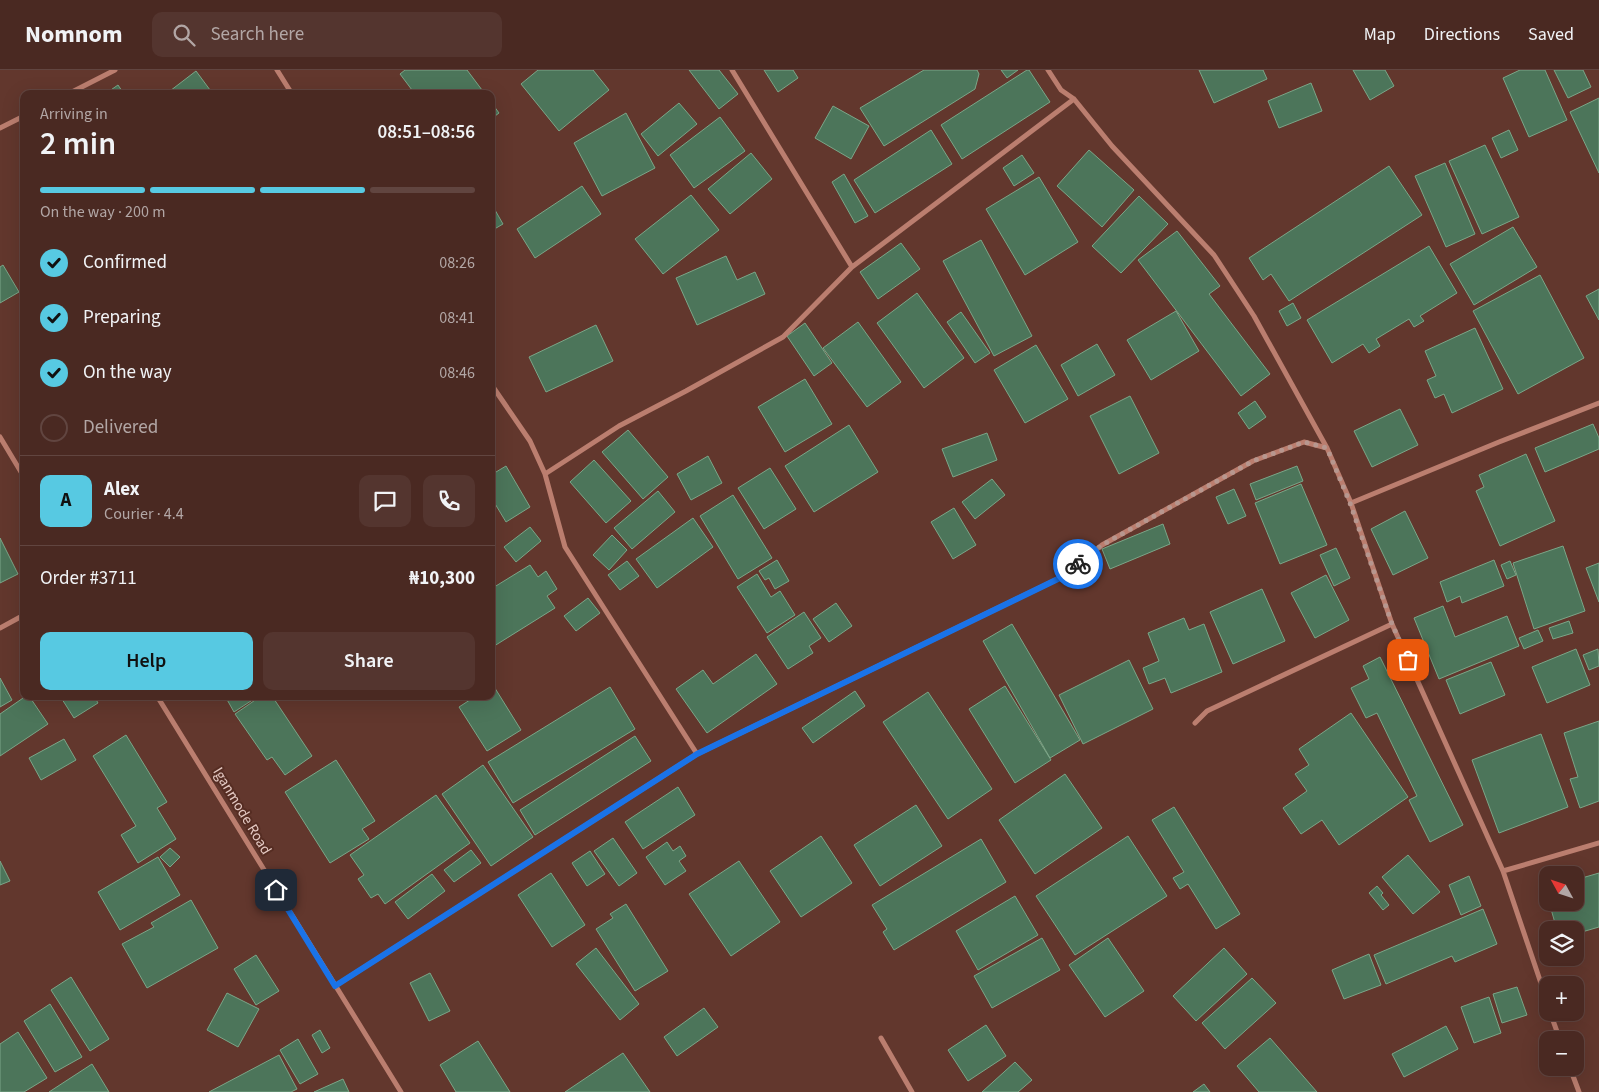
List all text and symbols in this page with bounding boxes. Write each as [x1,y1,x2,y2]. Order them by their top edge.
search box [152,12,502,57]
text: Nomnom [25,17,122,52]
icon: search [170,21,198,49]
text: Search here [210,21,304,48]
text: Map [1364,22,1396,47]
text: Directions [1424,22,1500,47]
text: Saved [1528,22,1574,47]
text: Arriving in [40,103,108,125]
text: 08:51–08:56 [377,119,475,146]
text: 2 min [40,121,116,167]
text: On the way · 200 m [40,201,165,223]
icon: check [40,249,68,277]
text: Confirmed [83,249,167,276]
text: 08:26 [439,252,475,274]
icon: check [40,304,68,332]
text: Preparing [83,304,161,331]
text: 08:41 [439,307,475,329]
icon: check [40,359,68,387]
text: On the way [83,359,172,386]
text: 08:46 [439,362,475,384]
text: Delivered [83,414,158,441]
button: chat [359,475,411,527]
button: phone [423,475,475,527]
text: Alex [104,476,140,503]
text: A [61,487,71,514]
text: Courier · 4.4 [104,503,184,525]
courier [1053,539,1103,589]
icon: bike [1064,550,1092,578]
text: Order #3711 [40,565,137,592]
text: ₦10,300 [409,565,475,592]
button: Help [40,632,253,690]
button: Share [263,632,475,690]
pin [1387,639,1429,681]
icon: bag [1394,646,1422,674]
street label: Iganmode Road [208,763,276,859]
north arrow [1539,866,1584,911]
map controls [1539,866,1584,1076]
pin [255,869,297,911]
icon: home [262,876,290,904]
button: layers [1539,921,1584,966]
button: + [1539,976,1584,1021]
button: − [1539,1031,1584,1076]

